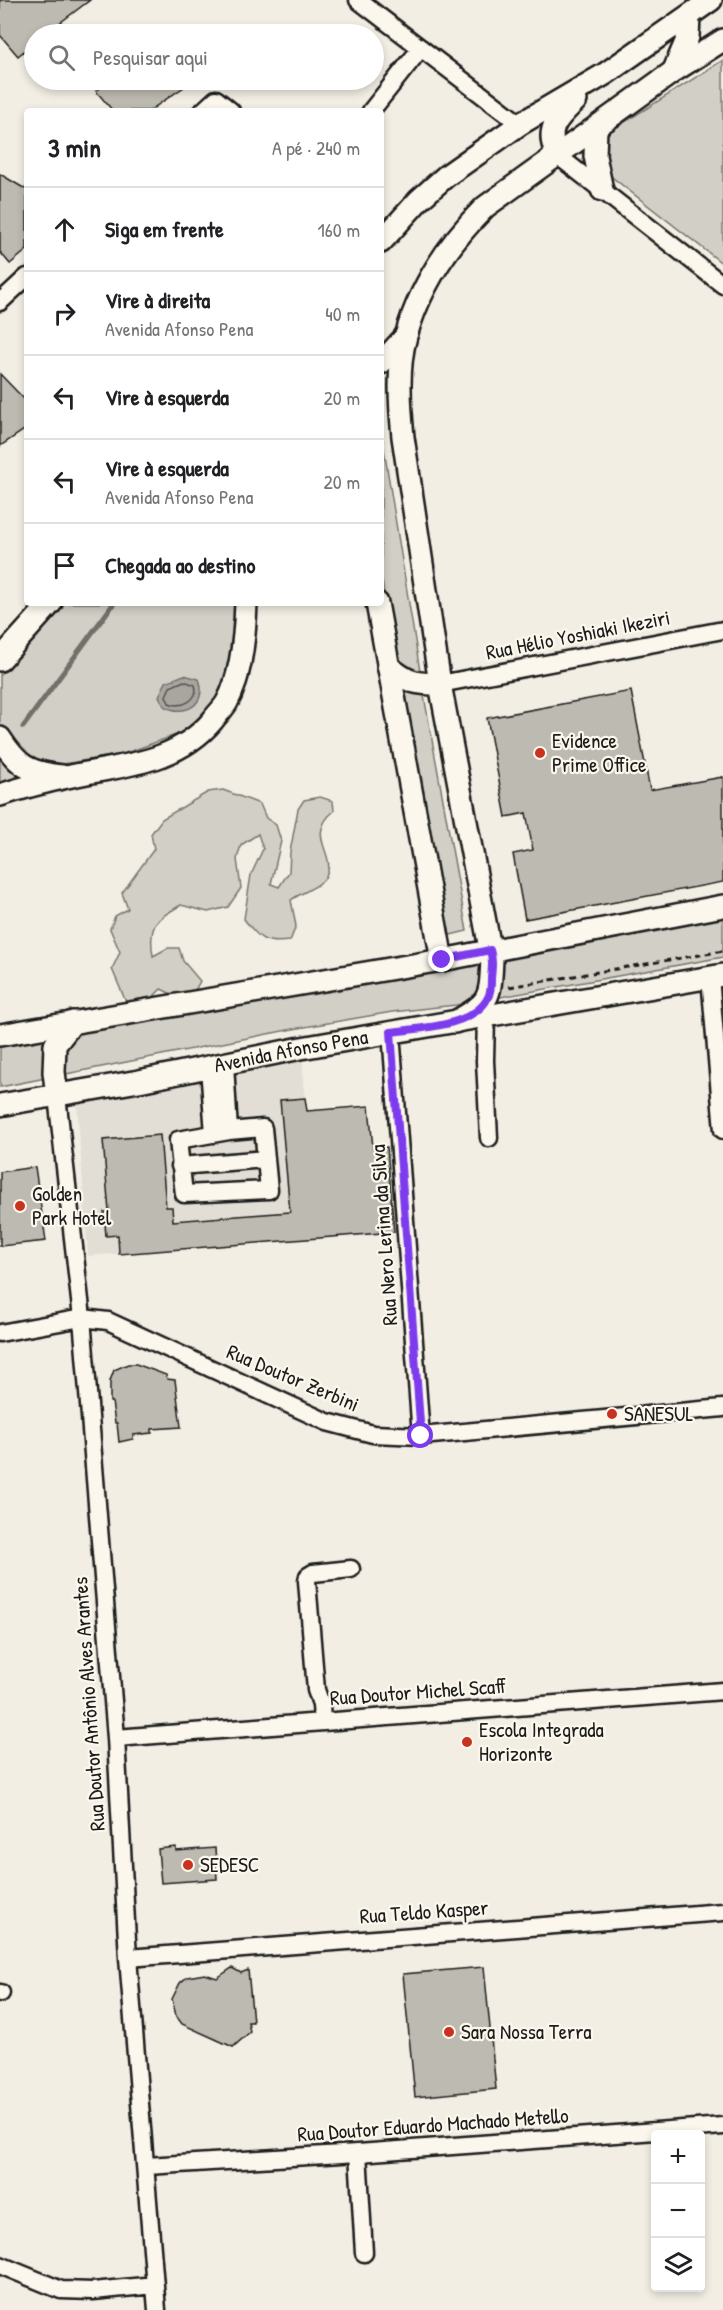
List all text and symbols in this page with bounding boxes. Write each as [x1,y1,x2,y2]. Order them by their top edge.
search box [24,24,384,90]
icon: search [45,41,78,74]
text: Pesquisar aqui [93,42,208,72]
text: 3 min [48,130,101,165]
text: A pé · 240 m [272,134,360,161]
icon: ahead [48,213,81,246]
text: Siga em frente [105,214,224,244]
text: 160 m [318,216,360,243]
text: Vire à direita [105,285,210,315]
icon: right [48,297,81,330]
text: 40 m [325,300,360,327]
text: Avenida Afonso Pena [105,315,253,342]
icon: left [48,381,81,414]
text: Vire à esquerda [105,382,229,412]
text: 20 m [323,384,360,411]
text: Vire à esquerda [105,453,229,483]
icon: left [48,465,81,498]
text: 20 m [323,468,360,495]
text: Avenida Afonso Pena [105,483,253,510]
icon: arrive [48,549,81,582]
text: Chegada ao destino [105,550,255,580]
street label: Rua Hélio Yoshiaki Ikeziri [483,602,672,667]
place label: Evidence Prime Office [552,726,646,779]
marker: Evidence Prime Office [533,746,547,760]
route end [428,946,454,972]
street label: Avenida Afonso Pena [211,1022,370,1079]
street label: Rua Nero Lerina da Silva [363,1144,404,1326]
place label: Golden Park Hotel [32,1179,112,1232]
marker: Golden Park Hotel [13,1199,27,1213]
street label: Rua Doutor Zerbini [223,1337,364,1418]
place label: SANESUL [624,1399,694,1428]
marker: SANESUL [605,1407,619,1421]
route start [407,1422,433,1448]
street label: Rua Doutor Antônio Alves Arantes [65,1576,112,1832]
street label: Rua Doutor Michel Scaff [329,1671,507,1712]
place label: Escola Integrada Horizonte [479,1715,604,1768]
marker: Escola Integrada Horizonte [460,1735,474,1749]
place label: SEDESC [200,1850,259,1879]
marker: SEDESC [181,1858,195,1872]
street label: Rua Teldo Kasper [359,1893,489,1930]
place label: Sara Nossa Terra [461,2017,591,2046]
marker: Sara Nossa Terra [442,2025,456,2039]
street label: Rua Doutor Eduardo Machado Metello [297,2101,569,2148]
map controls [651,2130,705,2292]
button: + [651,2130,705,2184]
button: − [651,2184,705,2238]
button: layers [651,2238,705,2292]

